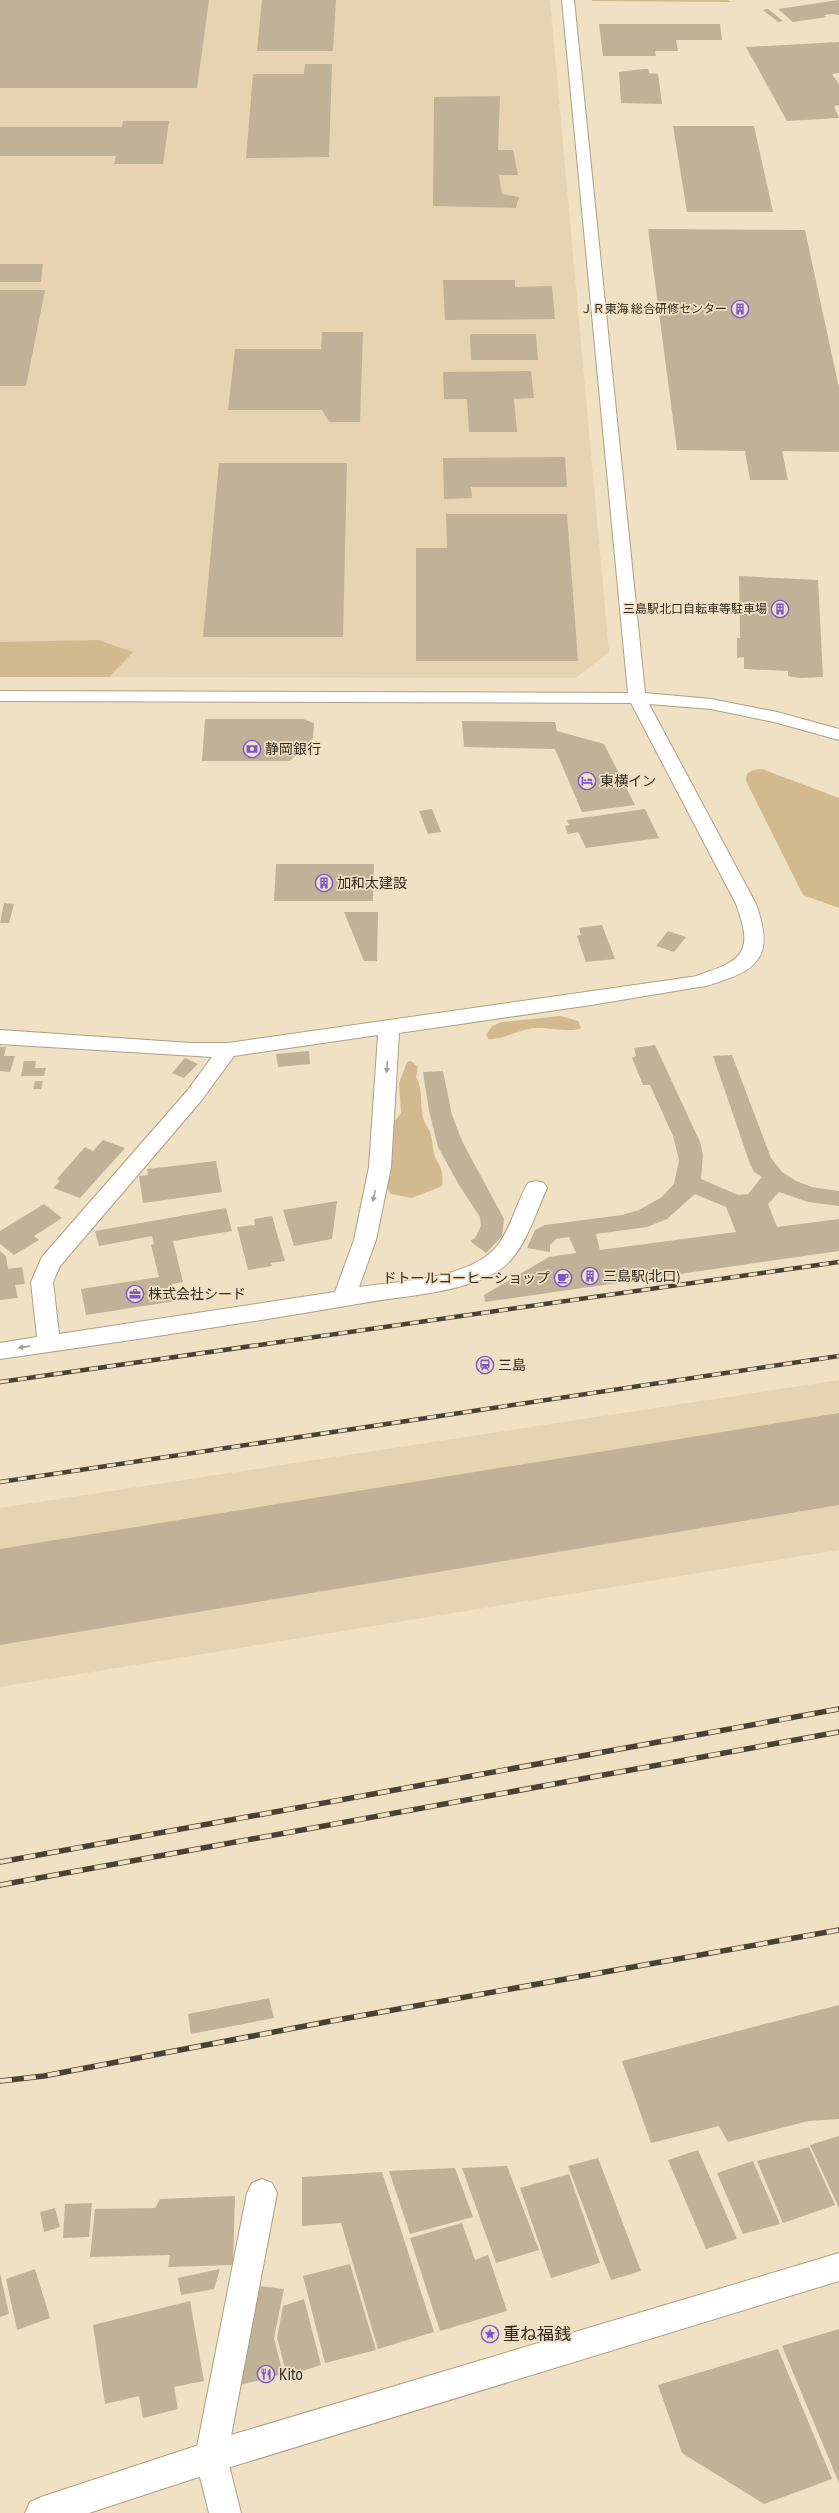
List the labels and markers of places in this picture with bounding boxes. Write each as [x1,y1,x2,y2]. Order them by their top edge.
building icon: ＪＲ東海 総合研修センター [730,299,750,319]
place label: ＪＲ東海 総合研修センター [580,301,727,316]
building icon: 三島駅北口自転車等駐車場 [770,599,790,619]
place label: 三島駅北口自転車等駐車場 [623,601,767,616]
bank icon: 静岡銀行 [242,739,262,759]
place label: 静岡銀行 [265,740,321,758]
hotel icon: 東横イン [577,771,597,791]
place label: 東横イン [600,772,656,790]
building icon: 加和太建設 [314,873,334,893]
place label: 加和太建設 [337,874,407,892]
building icon: 三島駅(北口) [580,1266,600,1286]
place label: 三島駅(北口) [603,1267,680,1285]
cafe icon: ドトールコーヒーショップ [553,1268,573,1288]
place label: ドトールコーヒーショップ [383,1269,550,1287]
office icon: 株式会社シード [125,1284,145,1304]
place label: 株式会社シード [148,1285,246,1303]
station icon: 三島 [475,1355,495,1375]
place label: 三島 [498,1356,526,1374]
place label: 重ね福銭 [503,2323,571,2345]
place icon: 重ね福銭 [480,2324,500,2344]
place label: Kito [279,2363,303,2385]
restaurant icon: Kito [256,2364,276,2384]

